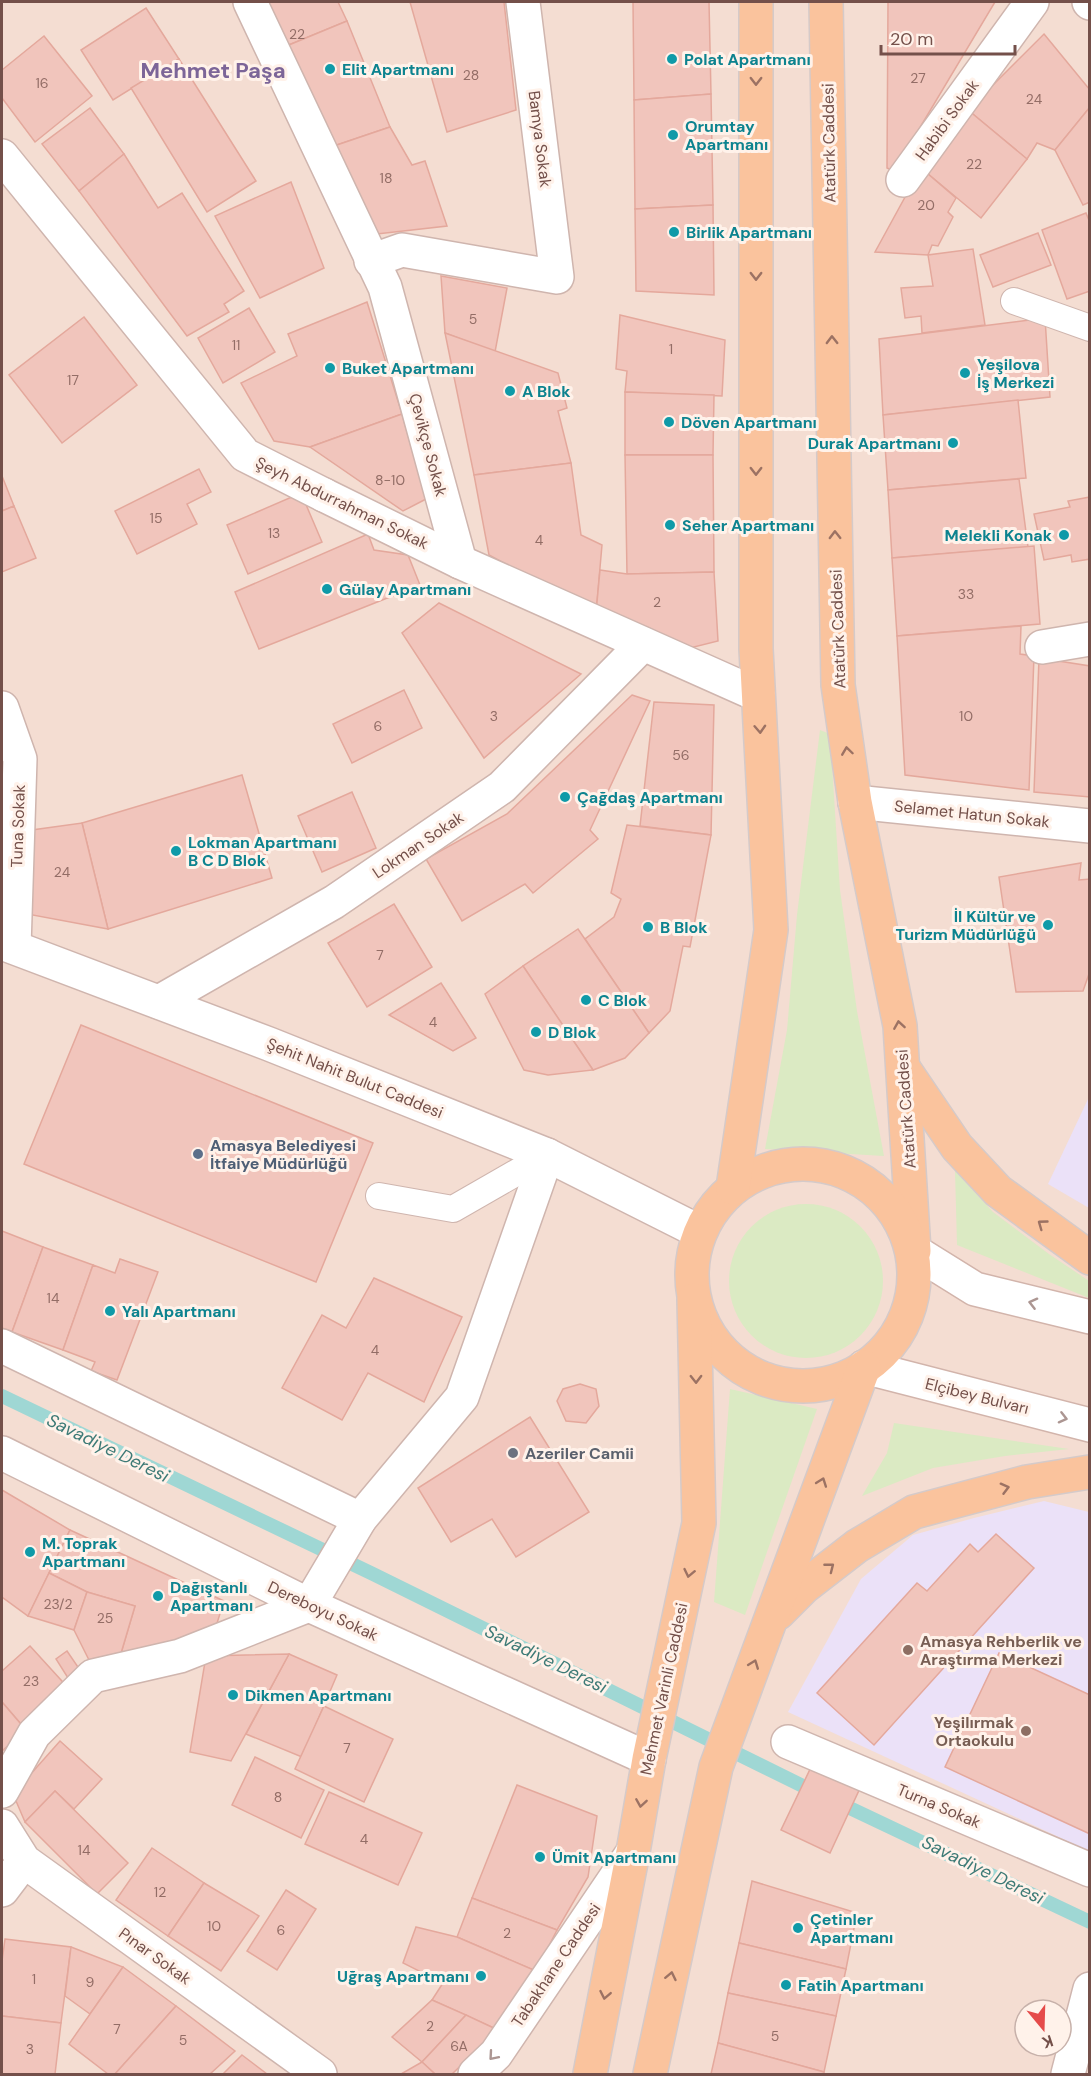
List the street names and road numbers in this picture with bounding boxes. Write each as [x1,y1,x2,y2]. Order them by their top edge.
street label: Habibi Sokak [911,75,983,165]
street label: Atatürk Caddesi [817,83,841,203]
street label: Bamya Sokak [524,89,556,189]
street label: Çevikçe Sokak [404,391,452,499]
street label: Şeyh Abdurrahman Sokak [252,452,432,554]
street label: Atatürk Caddesi [825,569,851,689]
street label: Tuna Sokak [6,784,30,868]
street label: Selamet Hatun Sokak [893,795,1051,833]
street label: Lokman Sokak [368,807,468,883]
street label: Şehit Nahit Bulut Caddesi [264,1033,446,1123]
street label: Atatürk Caddesi [891,1049,921,1169]
street label: Elçibey Bulvarı [923,1373,1031,1419]
street label: Dereboyu Sokak [264,1576,382,1646]
street label: Mehmet Varinli Caddesi [635,1601,693,1777]
street label: Turna Sokak [894,1779,984,1833]
street label: Tabakhane Caddesi [507,1899,605,2031]
street label: Pınar Sokak [115,1923,195,1989]

